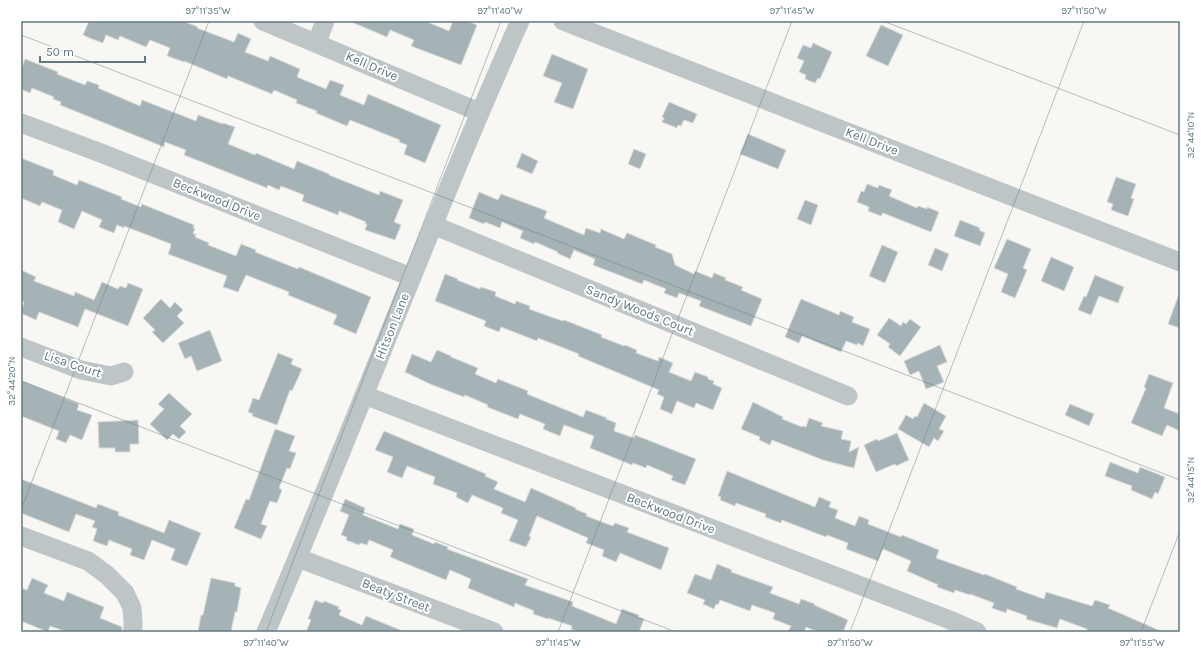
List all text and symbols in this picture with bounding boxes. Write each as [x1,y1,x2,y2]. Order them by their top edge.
text: 97°11'35"W [185,5,231,17]
text: 97°11'40"W [477,5,523,17]
text: 97°11'45"W [769,5,815,17]
text: 97°11'50"W [1061,5,1107,17]
scale bar [40,38,145,64]
text: 50 m [46,45,74,59]
street label: Kell Drive [344,48,401,84]
text: 32°44'10"N [1185,112,1197,158]
street label: Kell Drive [843,124,901,158]
street label: Beckwood Drive [171,175,263,224]
street label: Sandy Woods Court [584,281,696,339]
street label: Hitson Lane [372,290,412,361]
street label: Lisa Court [42,348,104,380]
text: 32°44'20"N [6,356,18,406]
text: 32°44'15"N [1185,457,1197,503]
street label: Beckwood Drive [625,489,718,537]
street label: Beaty Street [360,575,432,615]
text: 97°11'40"W [243,637,289,649]
text: 97°11'45"W [535,637,581,649]
text: 97°11'50"W [827,637,873,649]
text: 97°11'55"W [1119,637,1165,649]

